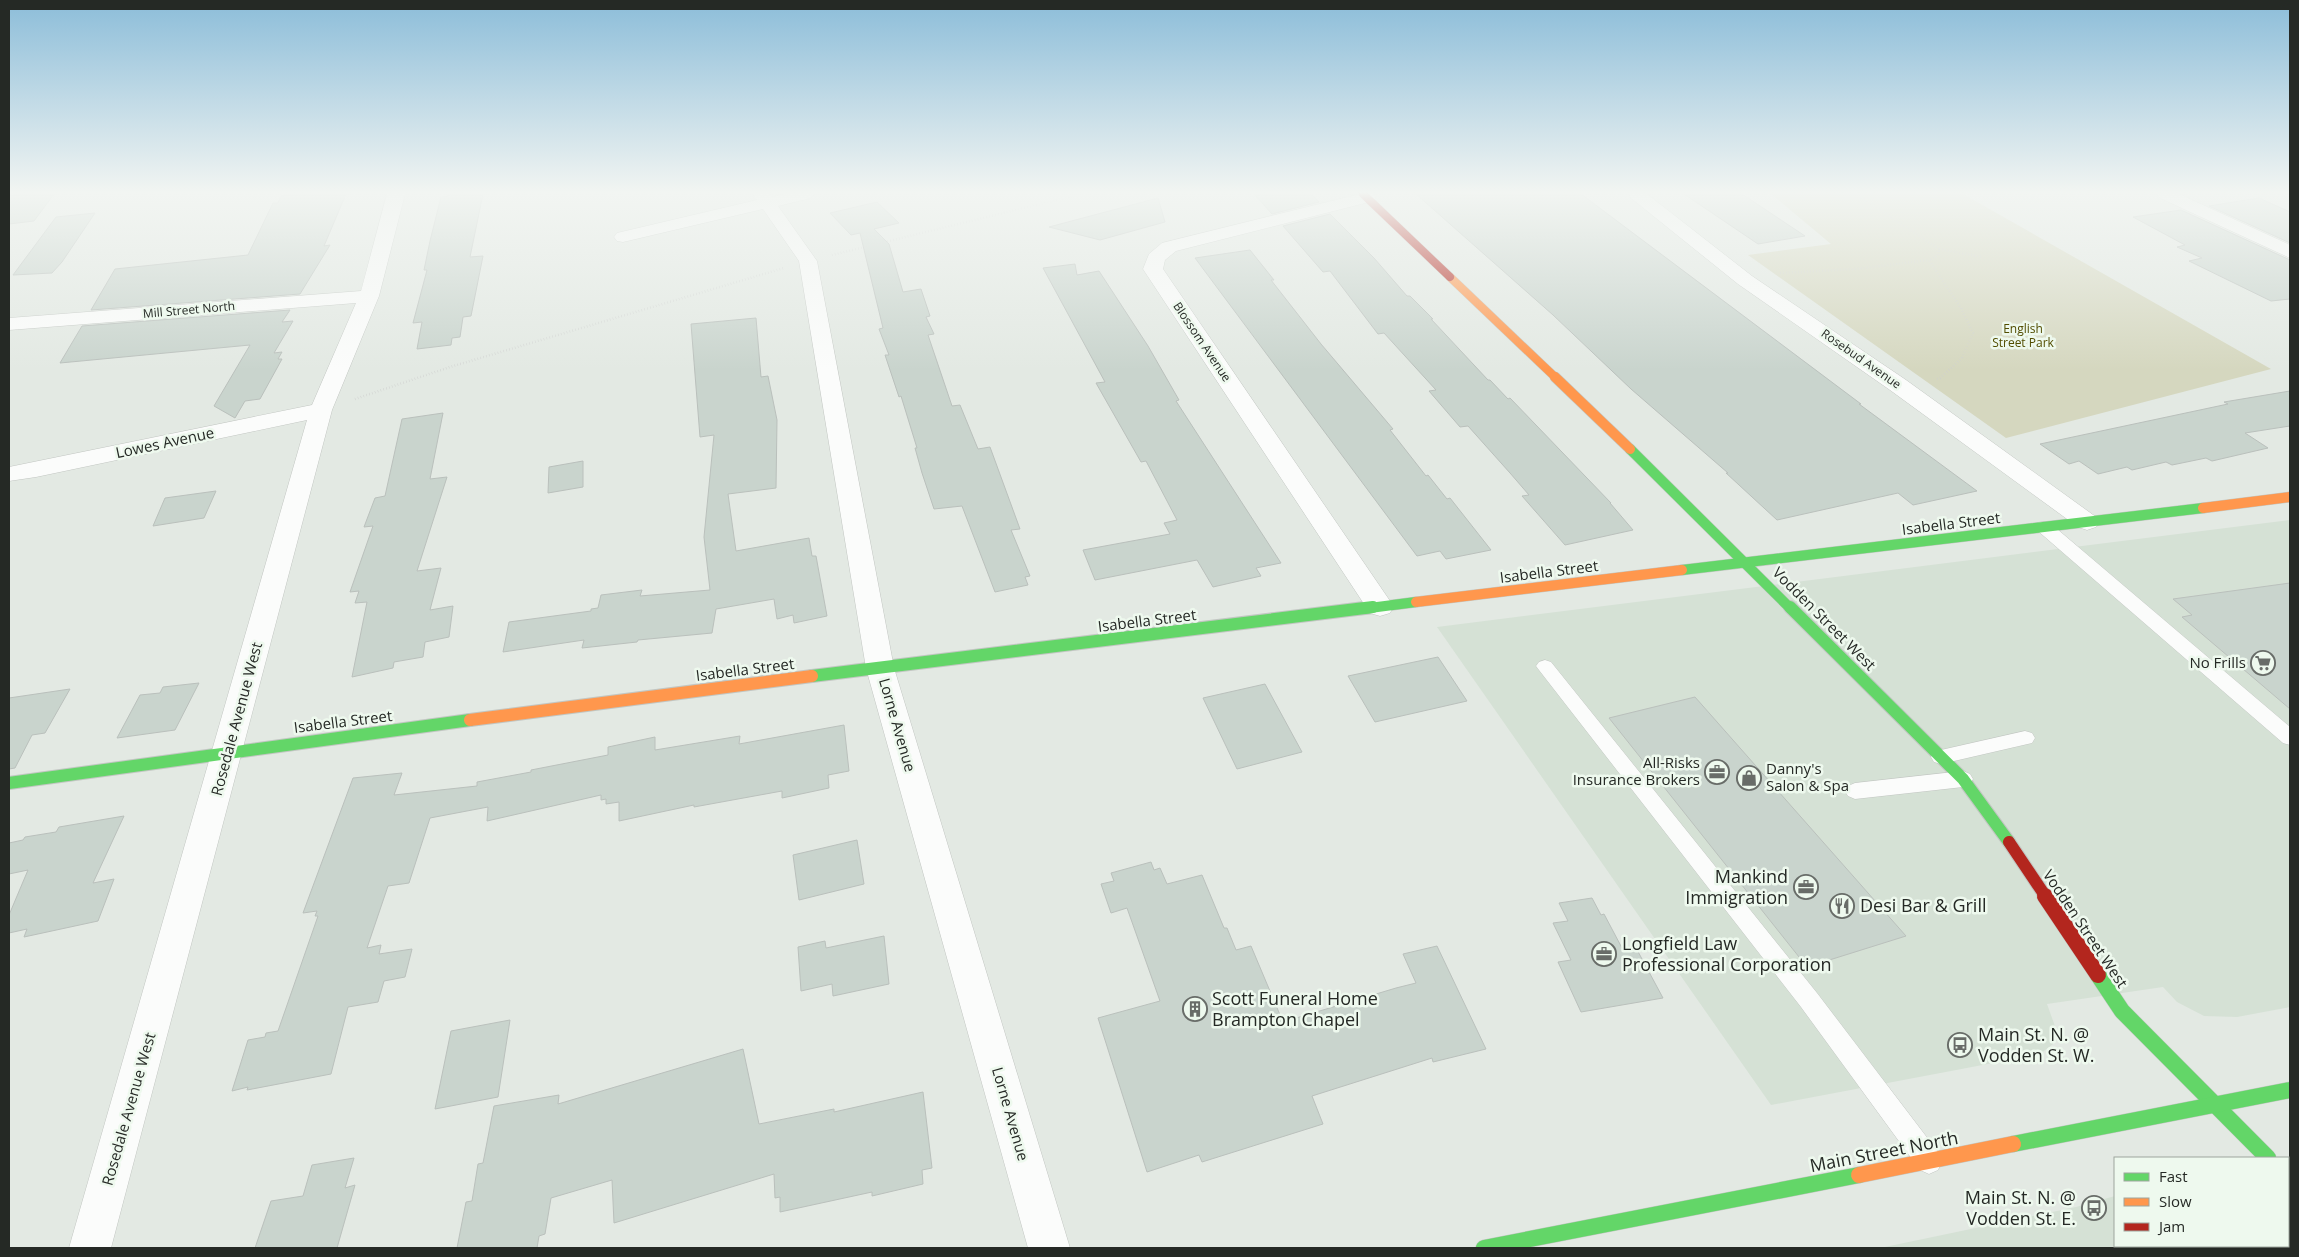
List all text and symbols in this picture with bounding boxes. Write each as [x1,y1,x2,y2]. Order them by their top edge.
street label: Mill Street North [142,297,236,322]
street label: Blossom Avenue [1169,299,1236,385]
park label: English Street Park [1992,320,2055,351]
street label: Rosebud Avenue [1818,325,1905,393]
street label: Lowes Avenue [114,422,216,462]
street label: Isabella Street [1901,507,2001,539]
street label: Isabella Street [1499,555,1599,587]
street label: Vodden Street West [1769,562,1881,674]
street label: Isabella Street [1097,604,1197,636]
street label: Rosedale Avenue West [206,640,266,798]
supermarket icon: No Frills [2250,650,2276,676]
place label: No Frills [2189,652,2246,672]
street label: Isabella Street [695,653,795,685]
street label: Lorne Avenue [875,675,921,774]
street label: Isabella Street [293,705,393,737]
place label: All-Risks Insurance Brokers [1573,752,1700,789]
place label: Danny's Salon & Spa [1766,758,1849,795]
office icon: All-Risks Insurance Brokers [1704,759,1730,785]
shop icon: Danny's Salon & Spa [1736,765,1762,791]
place label: Mankind Immigration [1685,864,1788,909]
street label: Vodden Street West [2039,865,2133,991]
office icon: Mankind Immigration [1793,874,1819,900]
restaurant icon: Desi Bar & Grill [1829,893,1855,919]
place label: Desi Bar & Grill [1860,893,1987,917]
place label: Longfield Law Professional Corporation [1622,931,1832,976]
office icon: Longfield Law Professional Corporation [1591,941,1617,967]
place label: Scott Funeral Home Brampton Chapel [1212,986,1378,1031]
building icon: Scott Funeral Home Brampton Chapel [1182,996,1208,1022]
place label: Main St. N. @ Vodden St. W. [1978,1022,2094,1067]
street label: Rosedale Avenue West [97,1030,159,1188]
bus stop icon: Main St. N. @ Vodden St. W. [1947,1032,1973,1058]
street label: Lorne Avenue [988,1064,1034,1163]
street label: Main Street North [1808,1125,1960,1177]
legend [2114,1157,2289,1247]
text: Fast [2159,1166,2188,1186]
place label: Main St. N. @ Vodden St. E. [1965,1185,2076,1230]
text: Slow [2159,1191,2192,1211]
bus stop icon: Main St. N. @ Vodden St. E. [2081,1195,2107,1221]
text: Jam [2157,1216,2185,1236]

